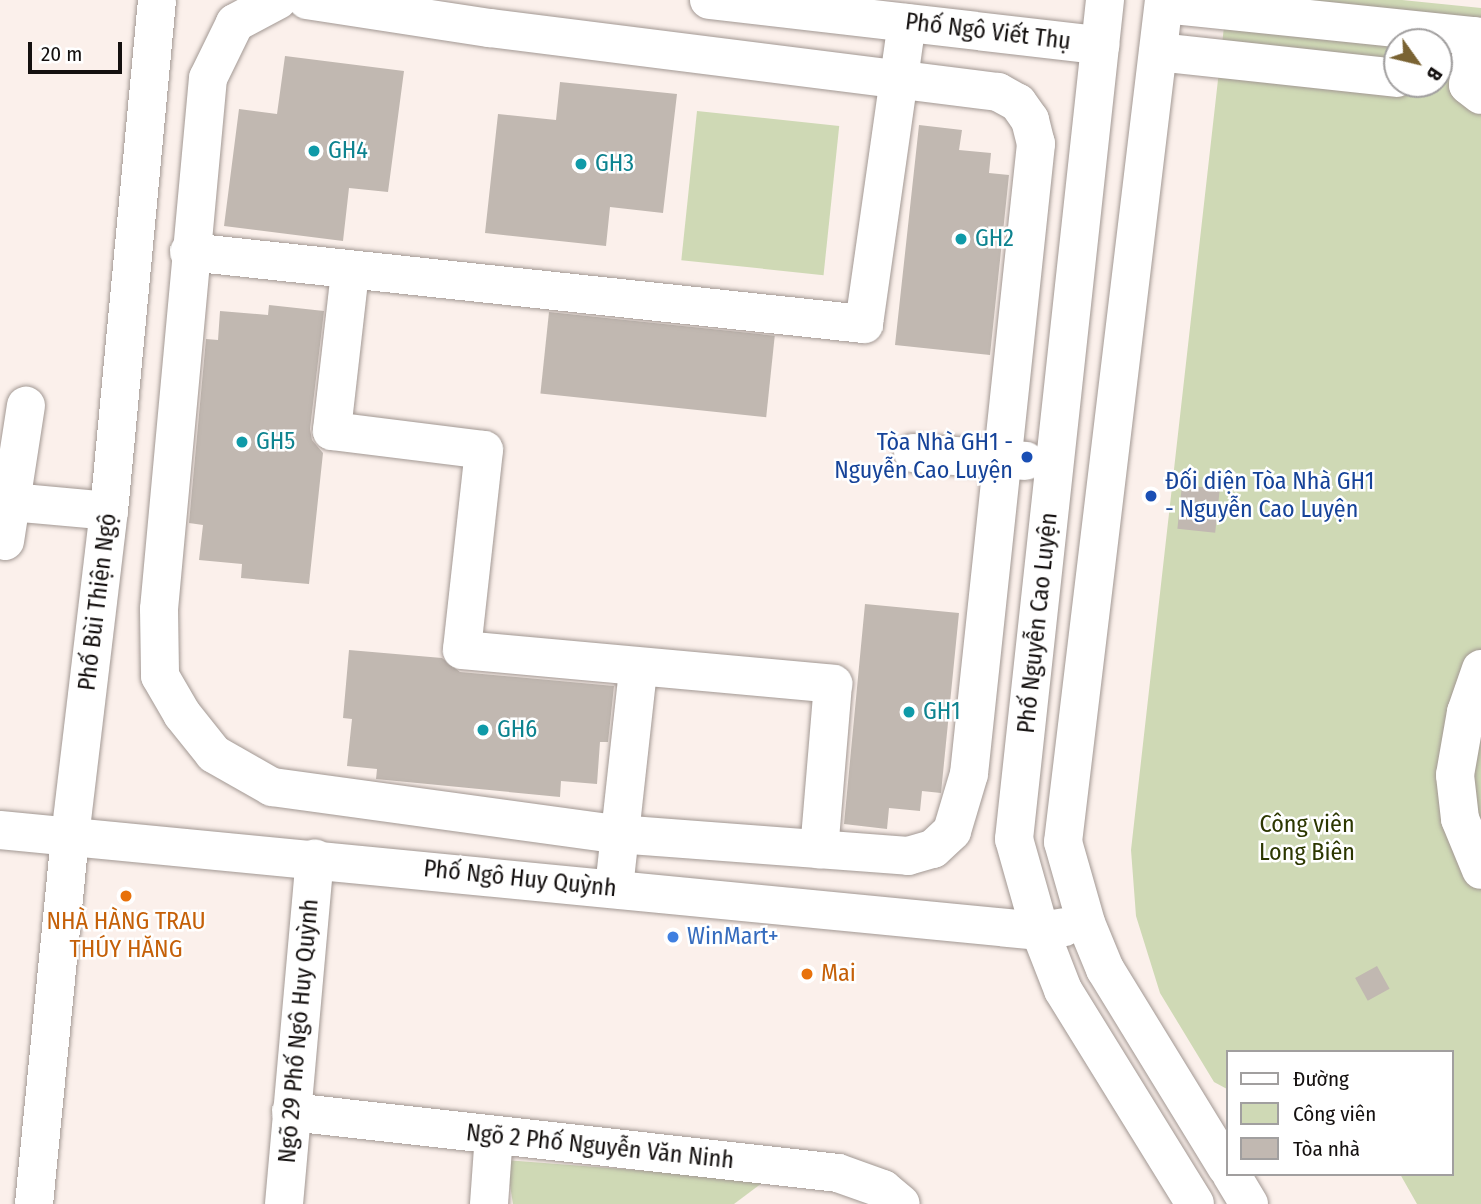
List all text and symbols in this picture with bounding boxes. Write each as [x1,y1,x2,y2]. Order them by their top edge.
street label: Phố Ngô Viết Thụ [904,8,1072,56]
scale bar [32,28,126,72]
north arrow [1383,28,1453,98]
text: 20 m [41,41,82,67]
text: B [1422,63,1447,85]
place label: GH4 [328,137,368,165]
marker: GH4 [306,143,322,159]
place label: GH3 [595,150,634,178]
marker: GH3 [573,156,589,172]
place label: GH2 [975,225,1014,253]
marker: GH2 [953,231,969,247]
place label: GH5 [256,428,295,456]
place label: Tòa Nhà GH1 - Nguyễn Cao Luyện [834,429,1013,485]
marker: GH5 [234,434,250,450]
marker: Tòa Nhà GH1 - Nguyễn Cao Luyện [1019,449,1035,465]
place label: Đối diện Tòa Nhà GH1 - Nguyễn Cao Luyện [1165,468,1374,524]
marker: Đối diện Tòa Nhà GH1 - Nguyễn Cao Luyện [1143,488,1159,504]
street label: Phố Nguyễn Cao Luyện [1012,511,1064,735]
street label: Phố Bùi Thiện Ngộ [73,512,123,692]
place label: GH1 [923,698,961,726]
marker: GH1 [901,704,917,720]
place label: GH6 [497,716,537,744]
marker: GH6 [475,722,491,738]
park label: Công viên Long Biên [1259,811,1355,867]
street label: Phố Ngô Huy Quỳnh [422,855,618,903]
marker: NHÀ HÀNG TRAU THÚY HĂNG [118,888,134,904]
street label: Ngõ 29 Phố Ngô Huy Quỳnh [273,898,325,1164]
place label: NHÀ HÀNG TRAU THÚY HĂNG [46,908,206,964]
place label: WinMart+ [687,923,779,951]
marker: WinMart+ [665,929,681,945]
place label: Mai [821,960,856,988]
marker: Mai [799,966,815,982]
legend [1226,1050,1453,1176]
text: Đường [1293,1066,1349,1092]
text: Công viên [1293,1101,1376,1127]
street label: Ngõ 2 Phố Nguyễn Văn Ninh [465,1119,735,1175]
text: Tòa nhà [1293,1136,1360,1162]

